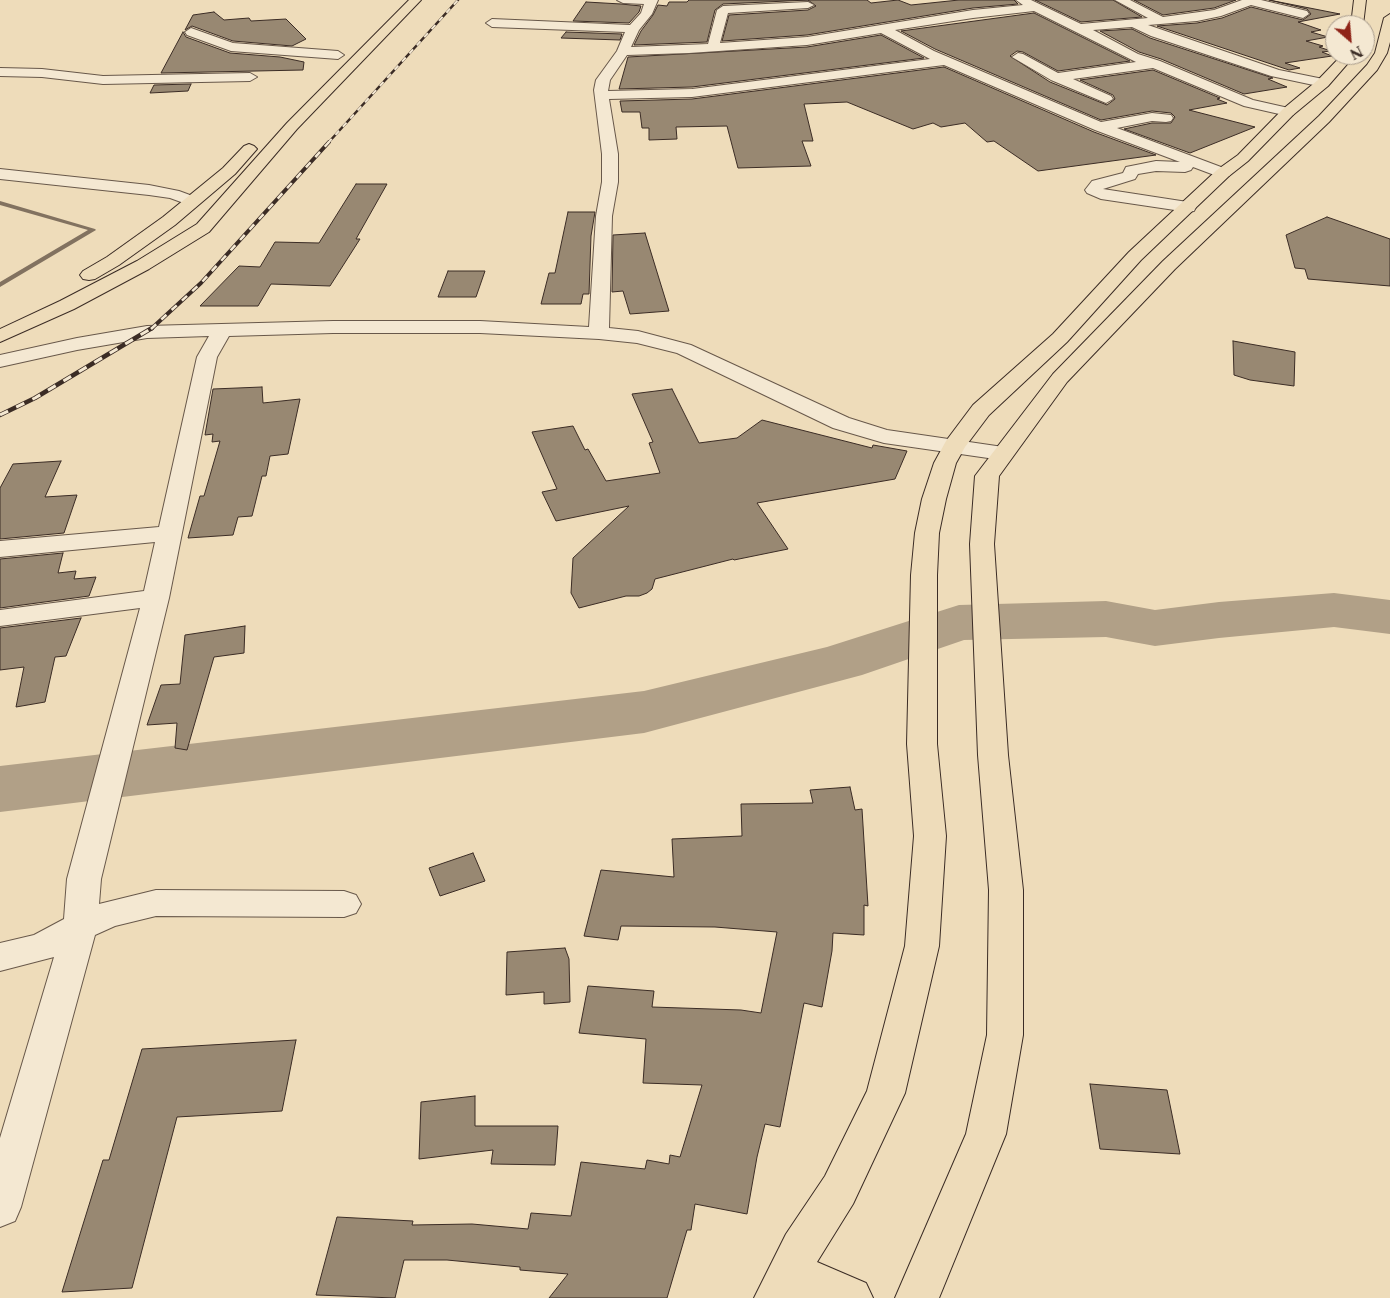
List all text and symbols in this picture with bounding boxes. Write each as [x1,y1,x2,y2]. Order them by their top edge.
north arrow [1325,15,1375,65]
text: N [1347,42,1366,63]

